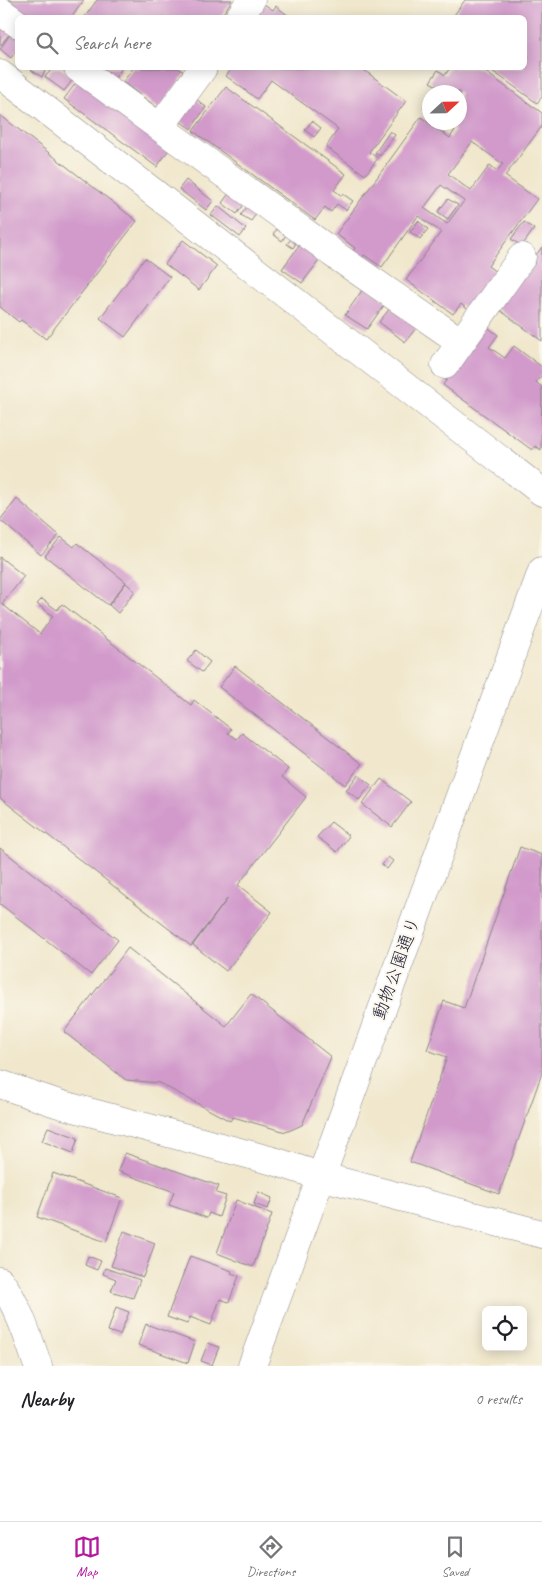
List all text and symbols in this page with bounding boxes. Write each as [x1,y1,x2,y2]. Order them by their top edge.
search box [15,15,527,70]
icon: search [33,29,61,57]
text: Search here [73,31,150,55]
north arrow [422,85,467,130]
street label: 動物公園通り [367,913,425,1023]
map controls [482,1306,527,1351]
button: locate [482,1306,527,1351]
text: Nearby [20,1386,73,1412]
text: 0 results [475,1389,522,1409]
tab: Map [73,1533,101,1580]
tab: Directions [247,1533,295,1580]
tab: Saved [441,1533,469,1580]

